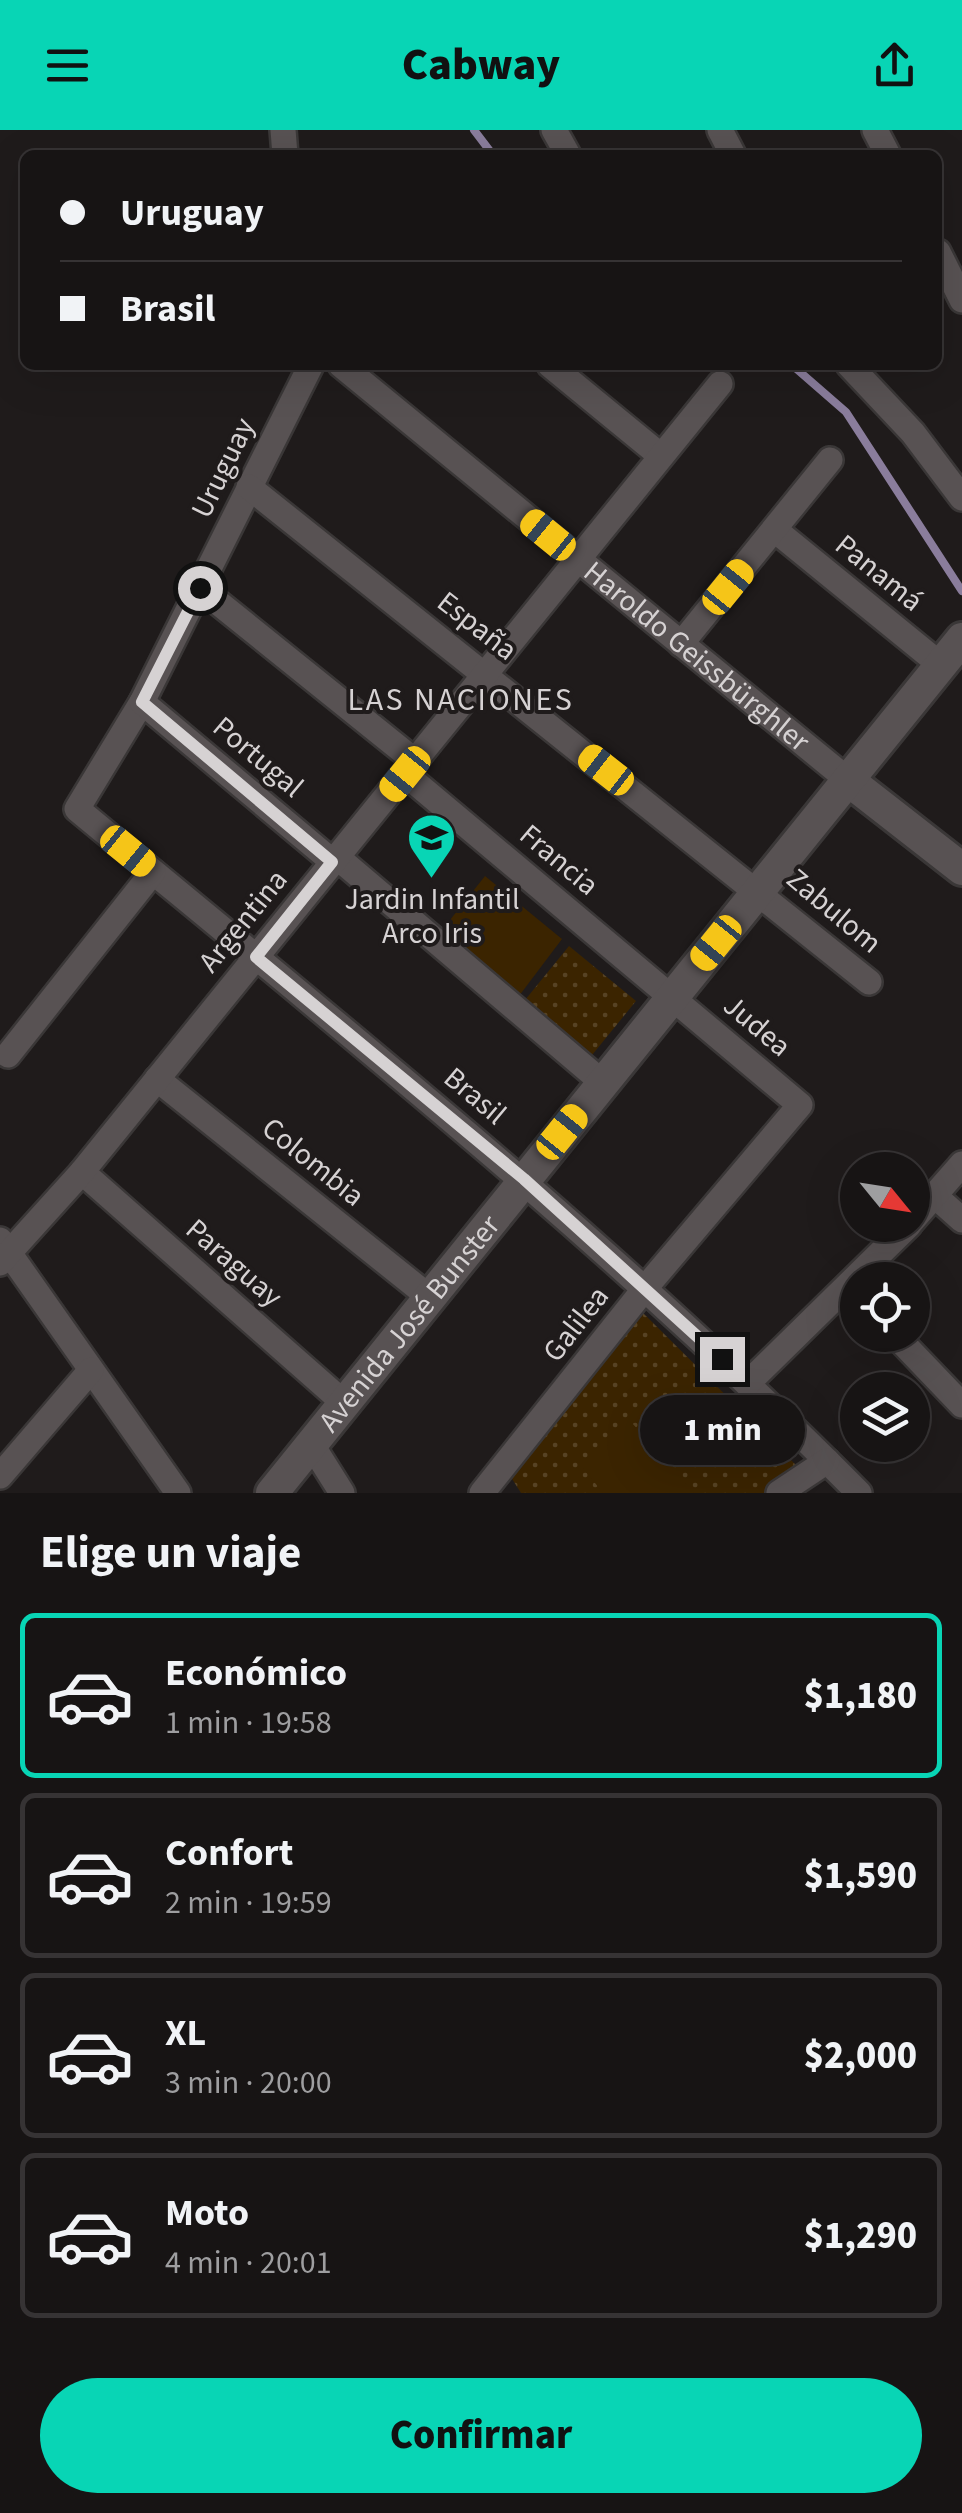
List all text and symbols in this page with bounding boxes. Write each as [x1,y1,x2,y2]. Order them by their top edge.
text: Cabway [402,33,560,97]
icon: menu [40,38,95,93]
icon: share [867,38,922,93]
text: Uruguay [120,186,264,240]
text: Brasil [120,282,215,336]
street label: Uruguay [180,411,266,525]
car [515,504,581,566]
street label: Panamá [826,524,932,622]
street label: Haroldo Geissbürghler [575,551,820,762]
car [697,554,759,620]
route start [178,566,223,611]
street label: España [428,581,526,671]
district label: LAS NACIONES [348,677,574,723]
street label: Portugal [203,706,313,808]
car [573,740,639,800]
car [374,741,436,807]
school or university icon: Jardin Infantil Arco Iris [406,812,458,880]
street label: Francia [510,814,608,906]
car [95,820,161,882]
street label: Zabulom [777,858,891,964]
street label: Argentina [188,860,298,982]
place label: Jardin Infantil Arco Iris [344,878,520,955]
car [685,910,747,976]
street label: Judea [714,985,800,1067]
street label: Brasil [434,1057,516,1135]
car [531,1099,593,1165]
street label: Colombia [252,1107,374,1217]
north arrow [840,1152,930,1242]
map controls [840,1152,930,1462]
street label: Avenida José Bunster [308,1205,510,1441]
street label: Paraguay [176,1209,292,1317]
button: locate [840,1262,930,1352]
street label: Galilea [533,1277,619,1371]
route end [700,1337,745,1382]
button: layers [840,1372,930,1462]
callout: 1 min [640,1394,804,1464]
text: 1 min [683,1407,762,1453]
text: Elige un viaje [40,1521,301,1585]
text: Económico [165,1646,347,1700]
icon: car [45,1651,135,1741]
text: $1,180 [804,1669,917,1723]
text: 1 min · 19:58 [165,1700,332,1746]
text: Confort [165,1826,293,1880]
icon: car [45,1831,135,1921]
text: $1,590 [804,1849,917,1903]
text: 2 min · 19:59 [165,1880,332,1926]
text: XL [165,2006,206,2060]
icon: car [45,2011,135,2101]
text: $2,000 [804,2029,917,2083]
text: 3 min · 20:00 [165,2060,332,2106]
text: Moto [165,2186,249,2240]
icon: car [45,2191,135,2281]
text: $1,290 [804,2209,917,2263]
text: 4 min · 20:01 [165,2240,332,2286]
button: Confirmar [40,2378,922,2493]

